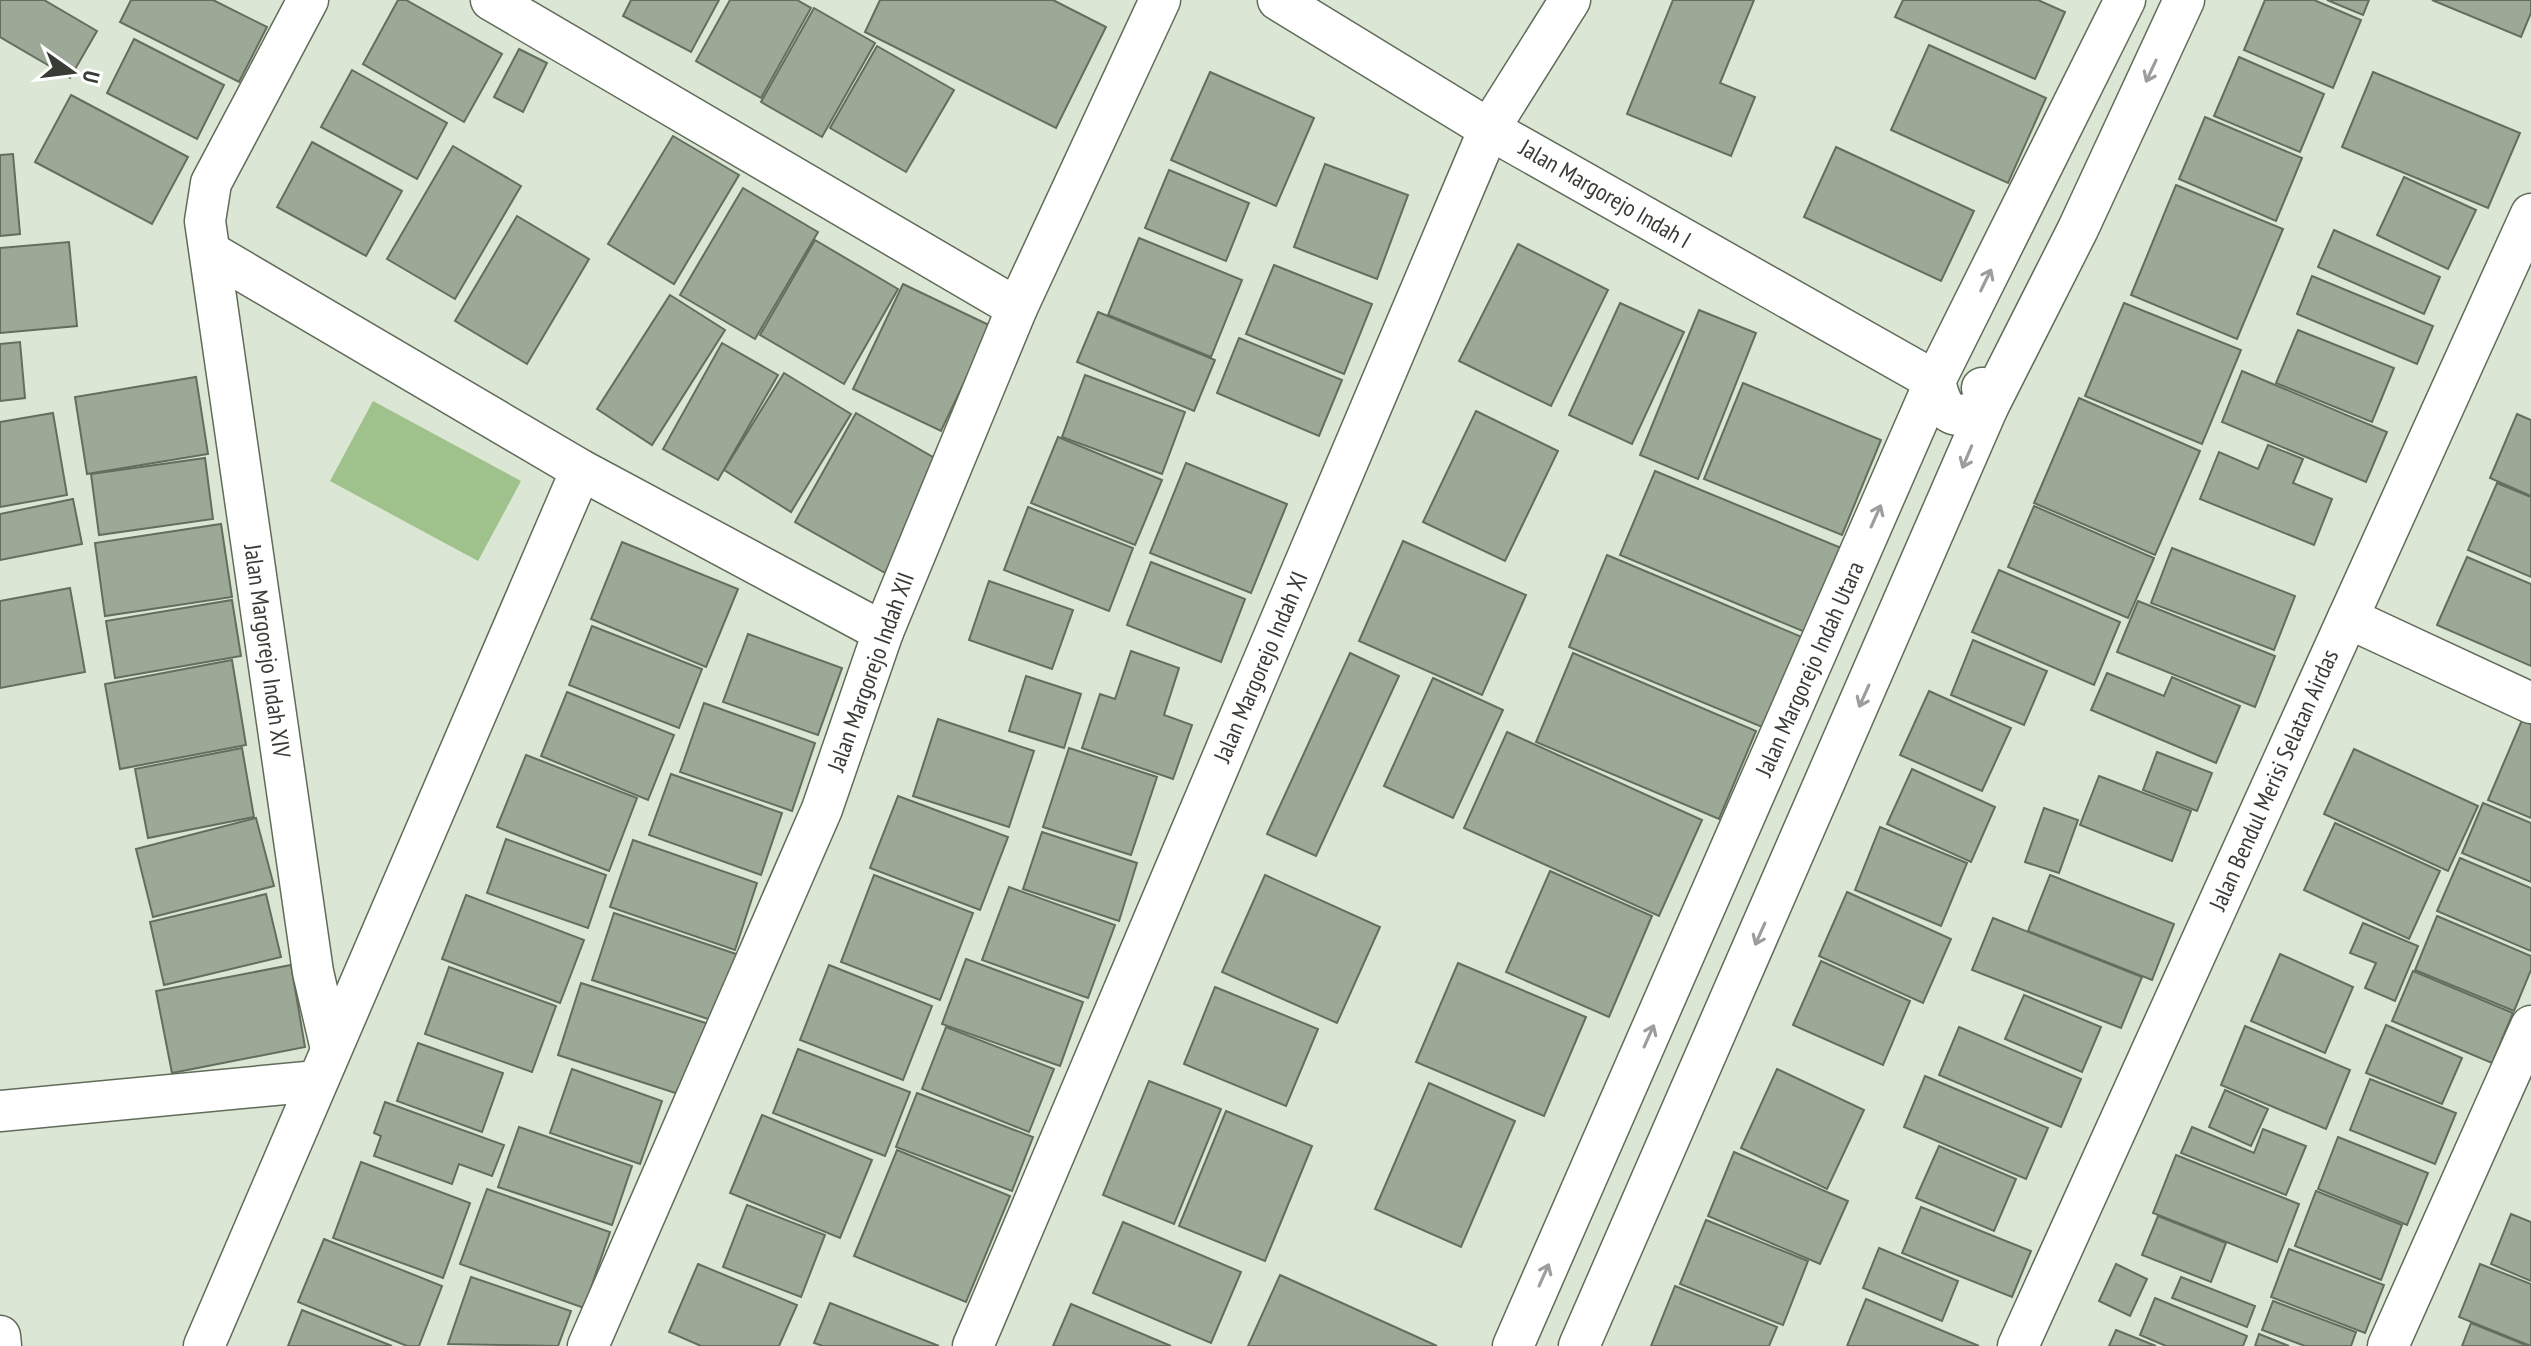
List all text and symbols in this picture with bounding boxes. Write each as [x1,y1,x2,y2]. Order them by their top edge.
north arrow [32,32,112,112]
one-way arrow [2143,59,2158,83]
text: U [76,68,106,86]
street label: Jalan Margorejo Indah I [1513,131,1697,255]
one-way arrow [1978,269,1994,293]
one-way arrow [1958,444,1973,469]
one-way arrow [1870,504,1885,529]
street label: Jalan Margorejo Indah XIV [237,541,298,761]
street label: Jalan Margorejo Indah Utara [1748,556,1871,782]
street label: Jalan Margorejo Indah XI [1206,567,1315,768]
street label: Jalan Margorejo Indah XII [820,568,921,777]
street label: Jalan Bendul Merisi Selatan Airdas [2201,644,2345,916]
one-way arrow [1856,683,1871,708]
one-way arrow [1752,922,1767,946]
one-way arrow [1642,1025,1657,1049]
one-way arrow [1538,1263,1553,1287]

